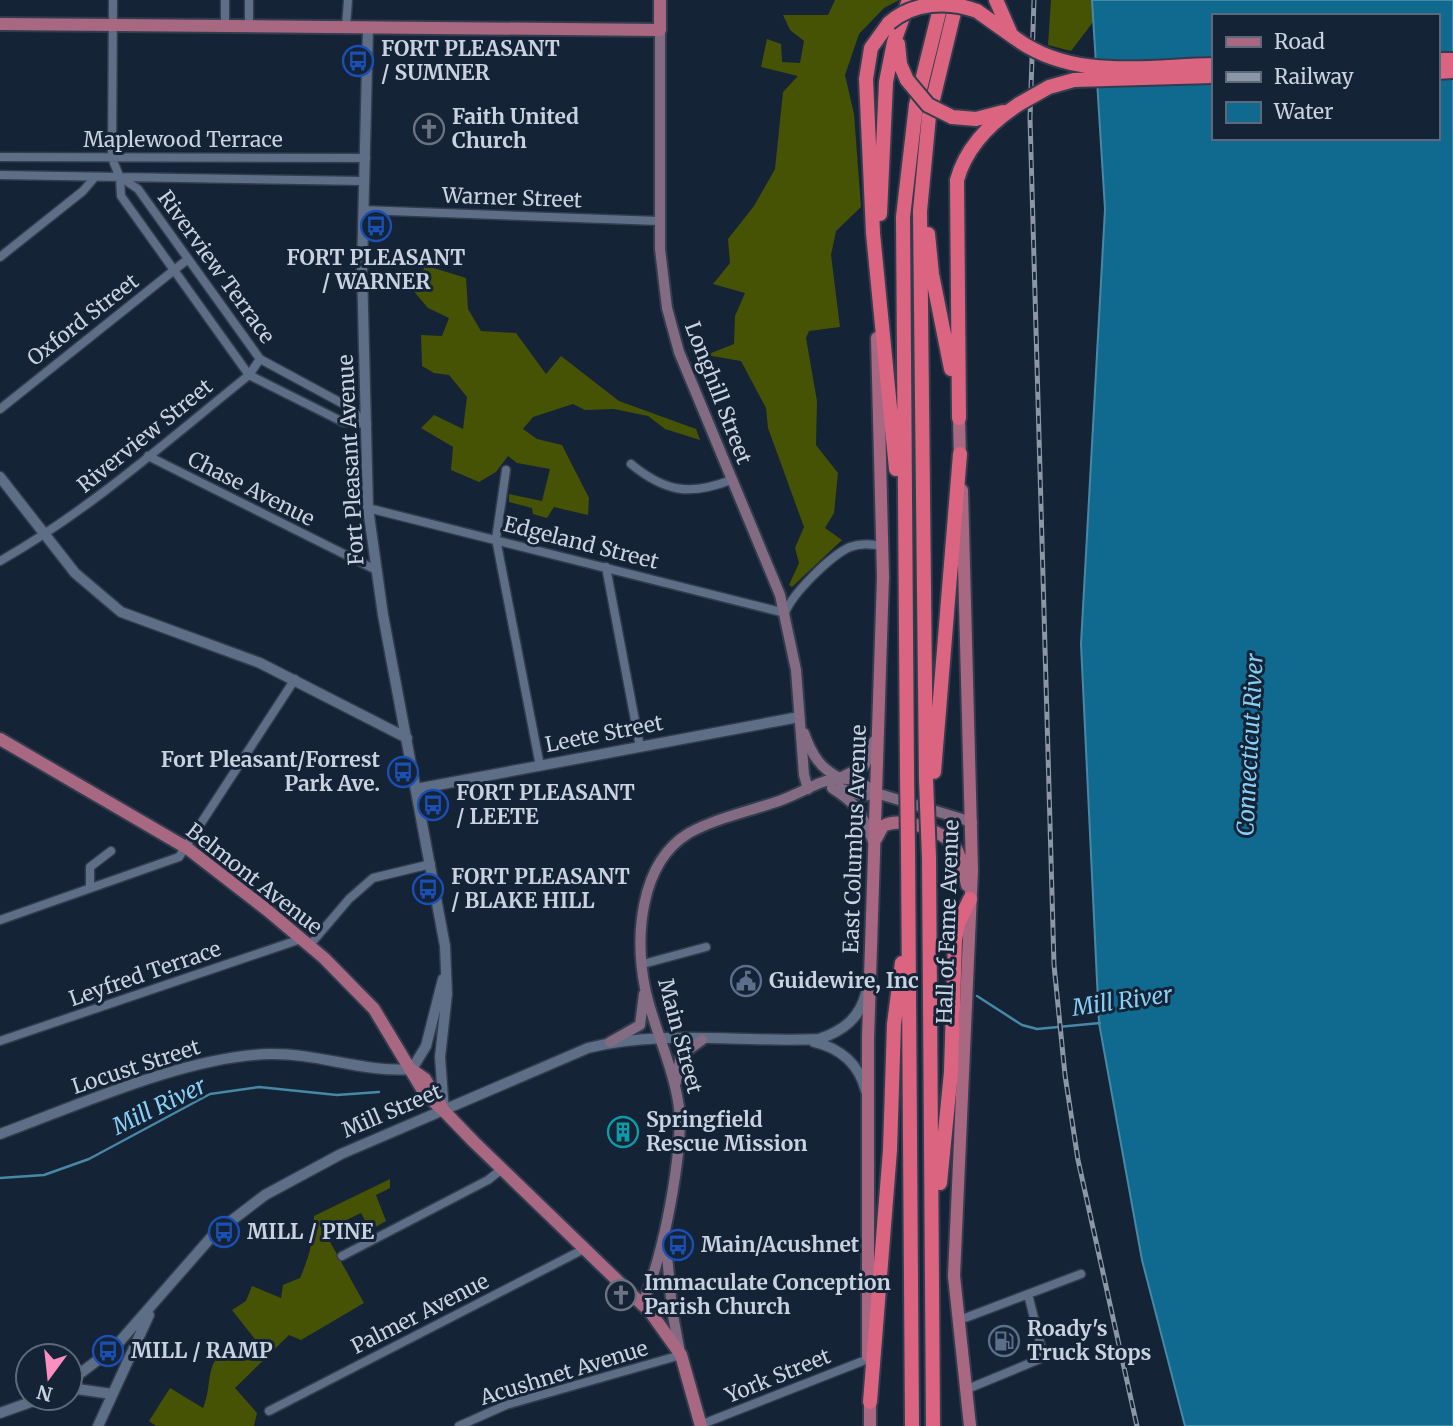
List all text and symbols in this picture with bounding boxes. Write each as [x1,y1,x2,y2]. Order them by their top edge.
legend [1212,14,1439,140]
text: Road [1274,28,1325,55]
place label: FORT PLEASANT / SUMNER [381,35,560,86]
bus stop icon: FORT PLEASANT / SUMNER [341,44,375,78]
text: Railway [1274,63,1355,90]
text: Water [1273,98,1333,125]
place label: Faith United Church [452,103,579,154]
church icon: Faith United Church [412,112,446,146]
street label: Maplewood Terrace [83,126,283,153]
street label: Warner Street [440,182,583,213]
street label: Riverview Terrace [152,185,281,349]
bus stop icon: FORT PLEASANT / WARNER [359,209,393,243]
place label: FORT PLEASANT / WARNER [287,244,465,295]
street label: Oxford Street [21,268,144,372]
street label: Longhill Street [679,318,758,468]
street label: Fort Pleasant Avenue [331,354,370,566]
street label: Riverview Street [72,373,218,498]
street label: Chase Avenue [183,445,319,532]
street label: Edgeland Street [501,510,662,575]
water label: Connecticut River [1230,652,1269,837]
street label: Leete Street [543,709,665,758]
street label: East Columbus Avenue [837,724,872,954]
place label: Fort Pleasant/Forrest Park Ave. [161,746,381,797]
bus stop icon: Fort Pleasant/Forrest Park Ave. [386,755,420,789]
place label: FORT PLEASANT / LEETE [456,779,635,830]
bus stop icon: FORT PLEASANT / LEETE [416,788,450,822]
street label: Belmont Avenue [181,817,328,940]
street label: Hall of Fame Avenue [930,819,965,1025]
place label: FORT PLEASANT / BLAKE HILL [451,863,630,914]
bus stop icon: FORT PLEASANT / BLAKE HILL [411,872,445,906]
street label: Leyfred Terrace [65,935,224,1012]
public building icon: Guidewire, Inc [729,964,763,998]
place label: Guidewire, Inc [769,967,919,994]
street label: Main Street [652,975,709,1096]
water label: Mill River [1069,979,1175,1022]
street label: Locust Street [68,1033,203,1100]
water label: Mill River [106,1070,211,1141]
street label: Mill Street [338,1077,446,1144]
place label: Springfield Rescue Mission [646,1106,807,1157]
building icon: Springfield Rescue Mission [606,1115,640,1149]
bus stop icon: MILL / PINE [207,1215,241,1249]
place label: MILL / PINE [247,1218,374,1245]
bus stop icon: Main/Acushnet [661,1228,695,1262]
place label: Main/Acushnet [701,1231,860,1258]
street label: Palmer Avenue [346,1267,493,1360]
place label: Immaculate Conception Parish Church [644,1269,891,1320]
church icon: Immaculate Conception Parish Church [604,1278,638,1312]
place label: Roady's Truck Stops [1027,1315,1152,1366]
fuel station icon: Roady's Truck Stops [987,1324,1021,1358]
bus stop icon: MILL / RAMP [91,1334,125,1368]
street label: Acushnet Avenue [476,1334,651,1411]
place label: MILL / RAMP [131,1337,273,1364]
north arrow [14,1342,84,1412]
street label: York Street [720,1342,834,1409]
text: N [34,1380,55,1407]

